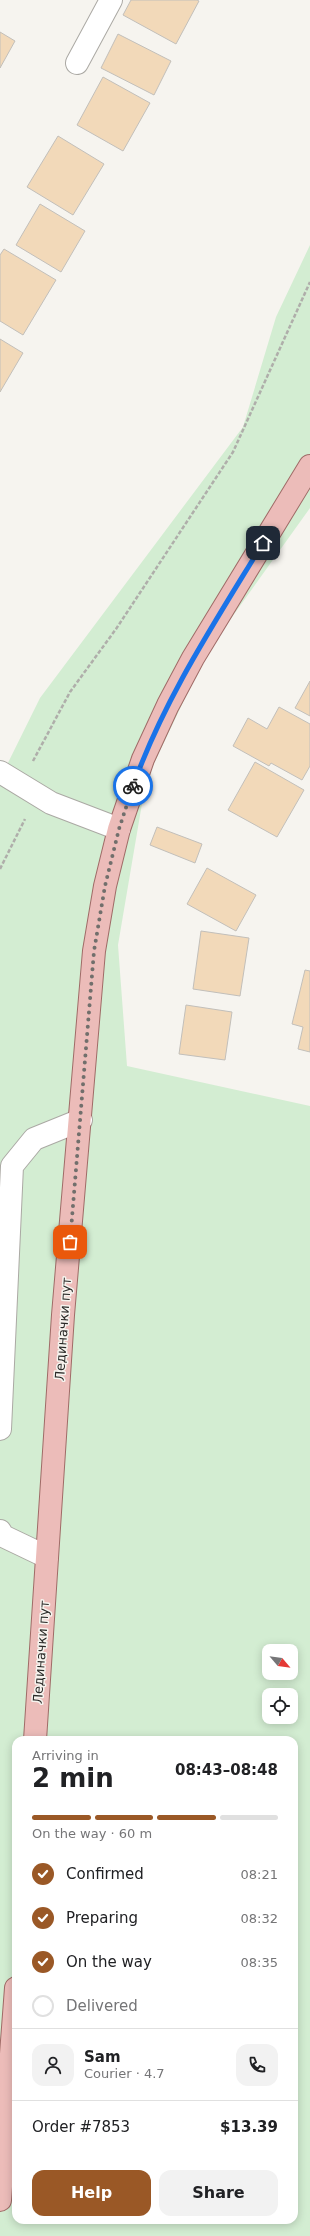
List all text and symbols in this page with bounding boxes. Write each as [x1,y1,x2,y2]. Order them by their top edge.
pin [246,526,280,560]
icon: home [252,532,274,554]
courier [113,766,153,806]
icon: bike [122,775,144,797]
pin [53,1225,87,1259]
icon: bag [59,1231,81,1253]
street label: Лединачки пут [52,1276,74,1381]
street label: Лединачки пут [30,1599,52,1704]
north arrow [262,1644,298,1680]
map controls [262,1644,298,1724]
button: locate [262,1688,298,1724]
text: Arriving in [32,1748,99,1763]
text: 08:43–08:48 [175,1761,278,1779]
text: 2 min [32,1763,114,1793]
text: On the way · 60 m [32,1826,152,1841]
icon: check [32,1863,54,1885]
text: Confirmed [66,1865,144,1883]
text: 08:21 [241,1867,278,1882]
icon: check [32,1907,54,1929]
text: Preparing [66,1909,138,1927]
text: 08:32 [241,1911,278,1926]
icon: check [32,1951,54,1973]
text: On the way [66,1953,152,1971]
text: 08:35 [241,1955,278,1970]
text: Delivered [66,1997,138,2015]
button: person [32,2044,74,2086]
button: phone [236,2044,278,2086]
text: Sam [84,2048,121,2066]
text: Courier · 4.7 [84,2066,165,2081]
text: Order #7853 [32,2118,130,2136]
text: $13.39 [220,2118,278,2136]
button: Help [32,2170,151,2216]
button: Share [159,2170,278,2216]

